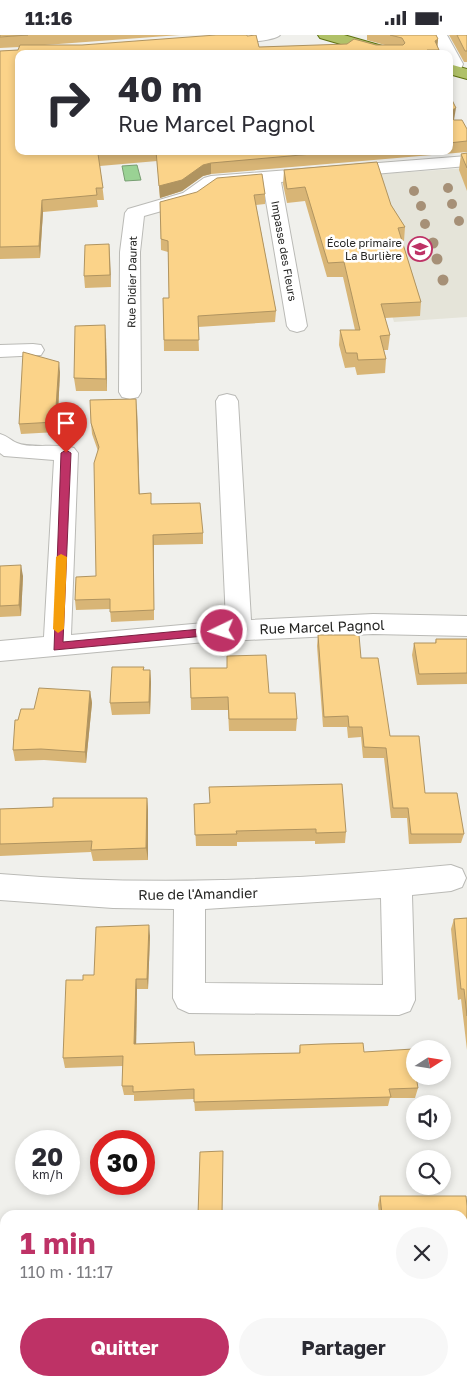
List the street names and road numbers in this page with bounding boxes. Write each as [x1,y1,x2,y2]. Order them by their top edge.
street label: Impasse des Fleurs [269,200,300,302]
street label: Rue Didier Daurat [124,236,139,328]
street label: Rue Marcel Pagnol [259,616,385,637]
street label: Rue de l'Amandier [138,884,259,903]

